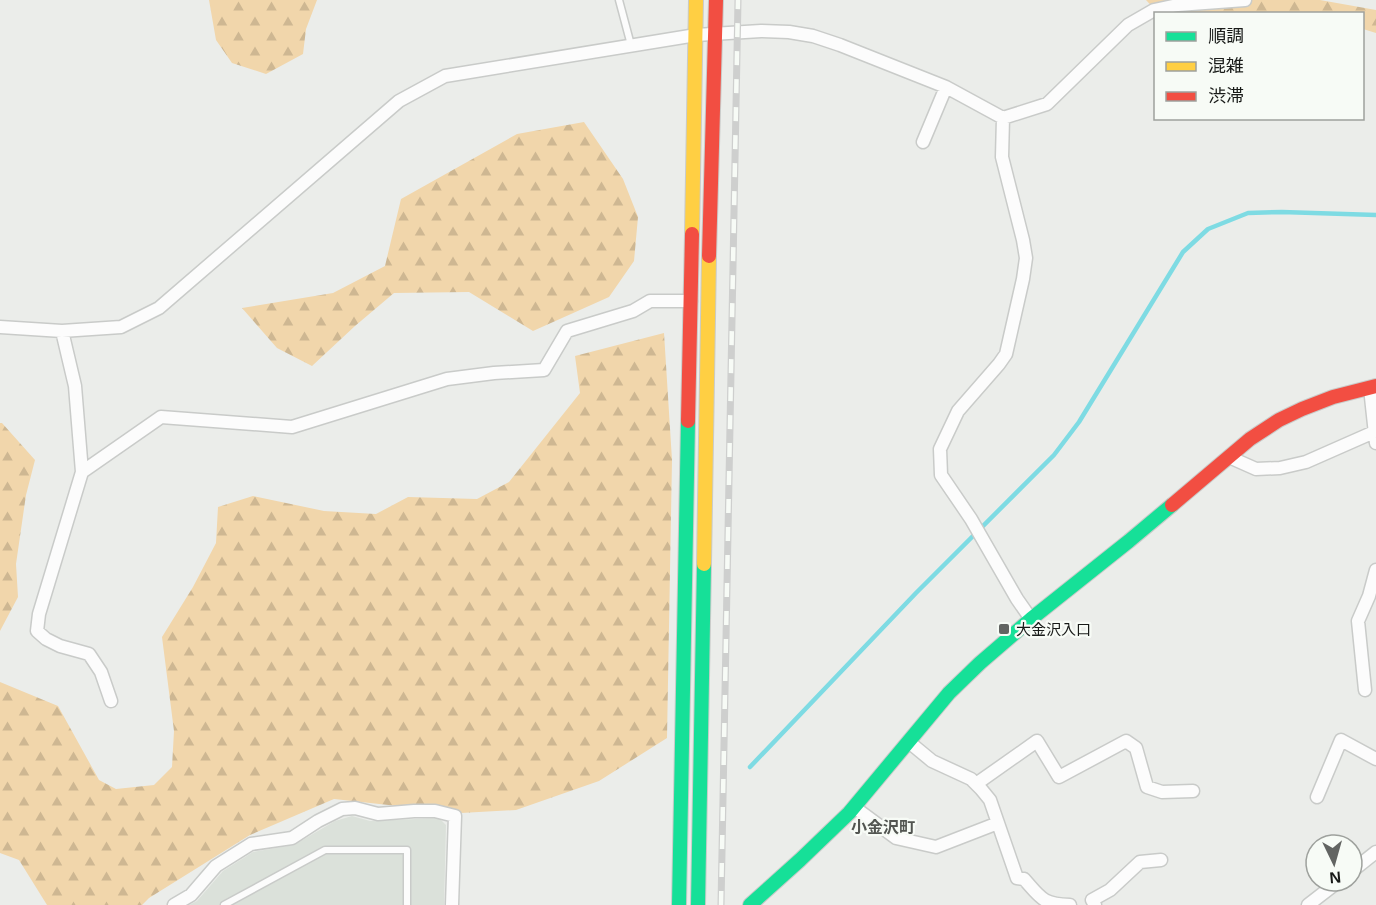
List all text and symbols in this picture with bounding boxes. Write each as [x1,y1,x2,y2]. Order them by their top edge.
legend [1154,12,1364,120]
text: 順調 [1208,26,1244,46]
text: 混雑 [1208,56,1244,76]
text: 渋滞 [1208,86,1244,106]
place label: 大金沢入口 [1016,621,1091,638]
marker: 大金沢入口 [997,622,1011,636]
district label: 小金沢町 [851,819,915,836]
north arrow [1304,833,1364,893]
text: N [1329,868,1342,886]

